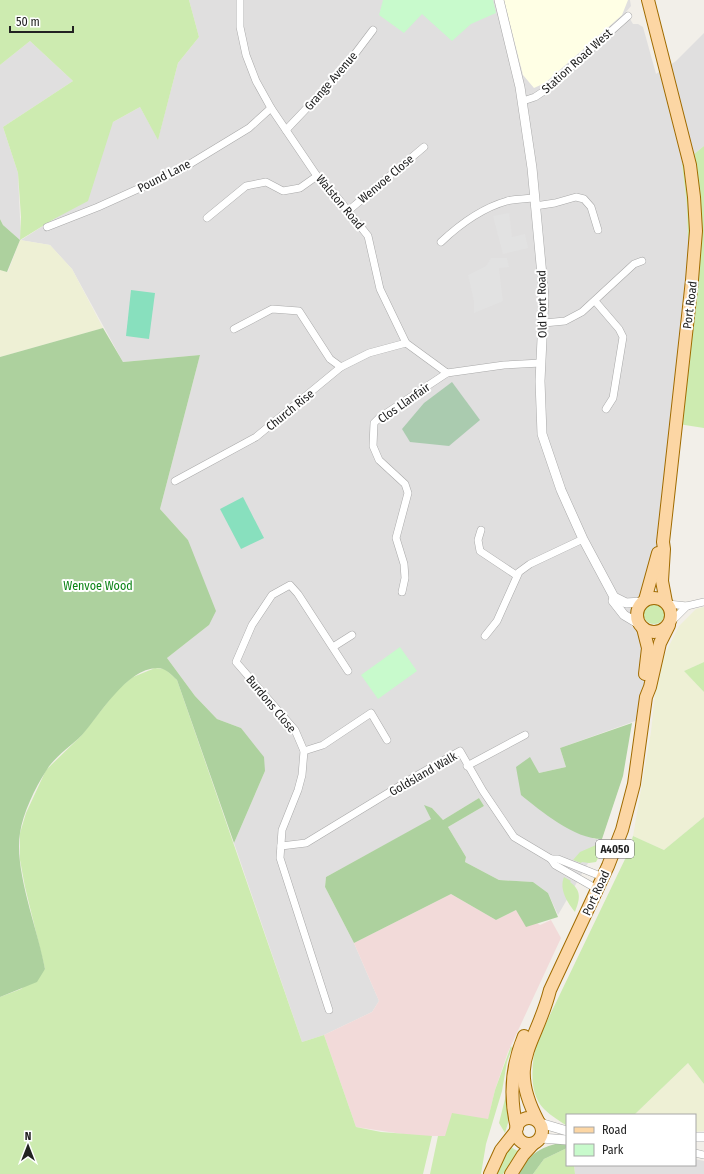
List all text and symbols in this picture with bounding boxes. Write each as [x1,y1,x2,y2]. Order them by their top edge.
scale bar [10,8,73,34]
text: 50 m [16,15,40,29]
street label: Station Road West [539,26,615,96]
street label: Grange Avenue [302,49,360,113]
street label: Wenvoe Close [356,152,417,206]
street label: Pound Lane [135,157,193,195]
street label: Walston Road [313,172,367,232]
street label: Old Port Road [534,270,550,338]
street label: Port Road [680,280,700,330]
street label: Clos Llanfair [375,379,433,426]
street label: Church Rise [263,386,317,433]
park label: Wenvoe Wood [63,579,133,593]
street label: Burdons Close [243,673,299,735]
street label: Goldsland Walk [387,749,460,799]
road number: A4050 [596,840,634,858]
street label: Port Road [580,868,612,918]
legend [566,1114,696,1166]
text: Road [602,1123,627,1137]
north arrow [8,1126,48,1166]
text: N [25,1130,31,1143]
text: Park [602,1143,624,1157]

